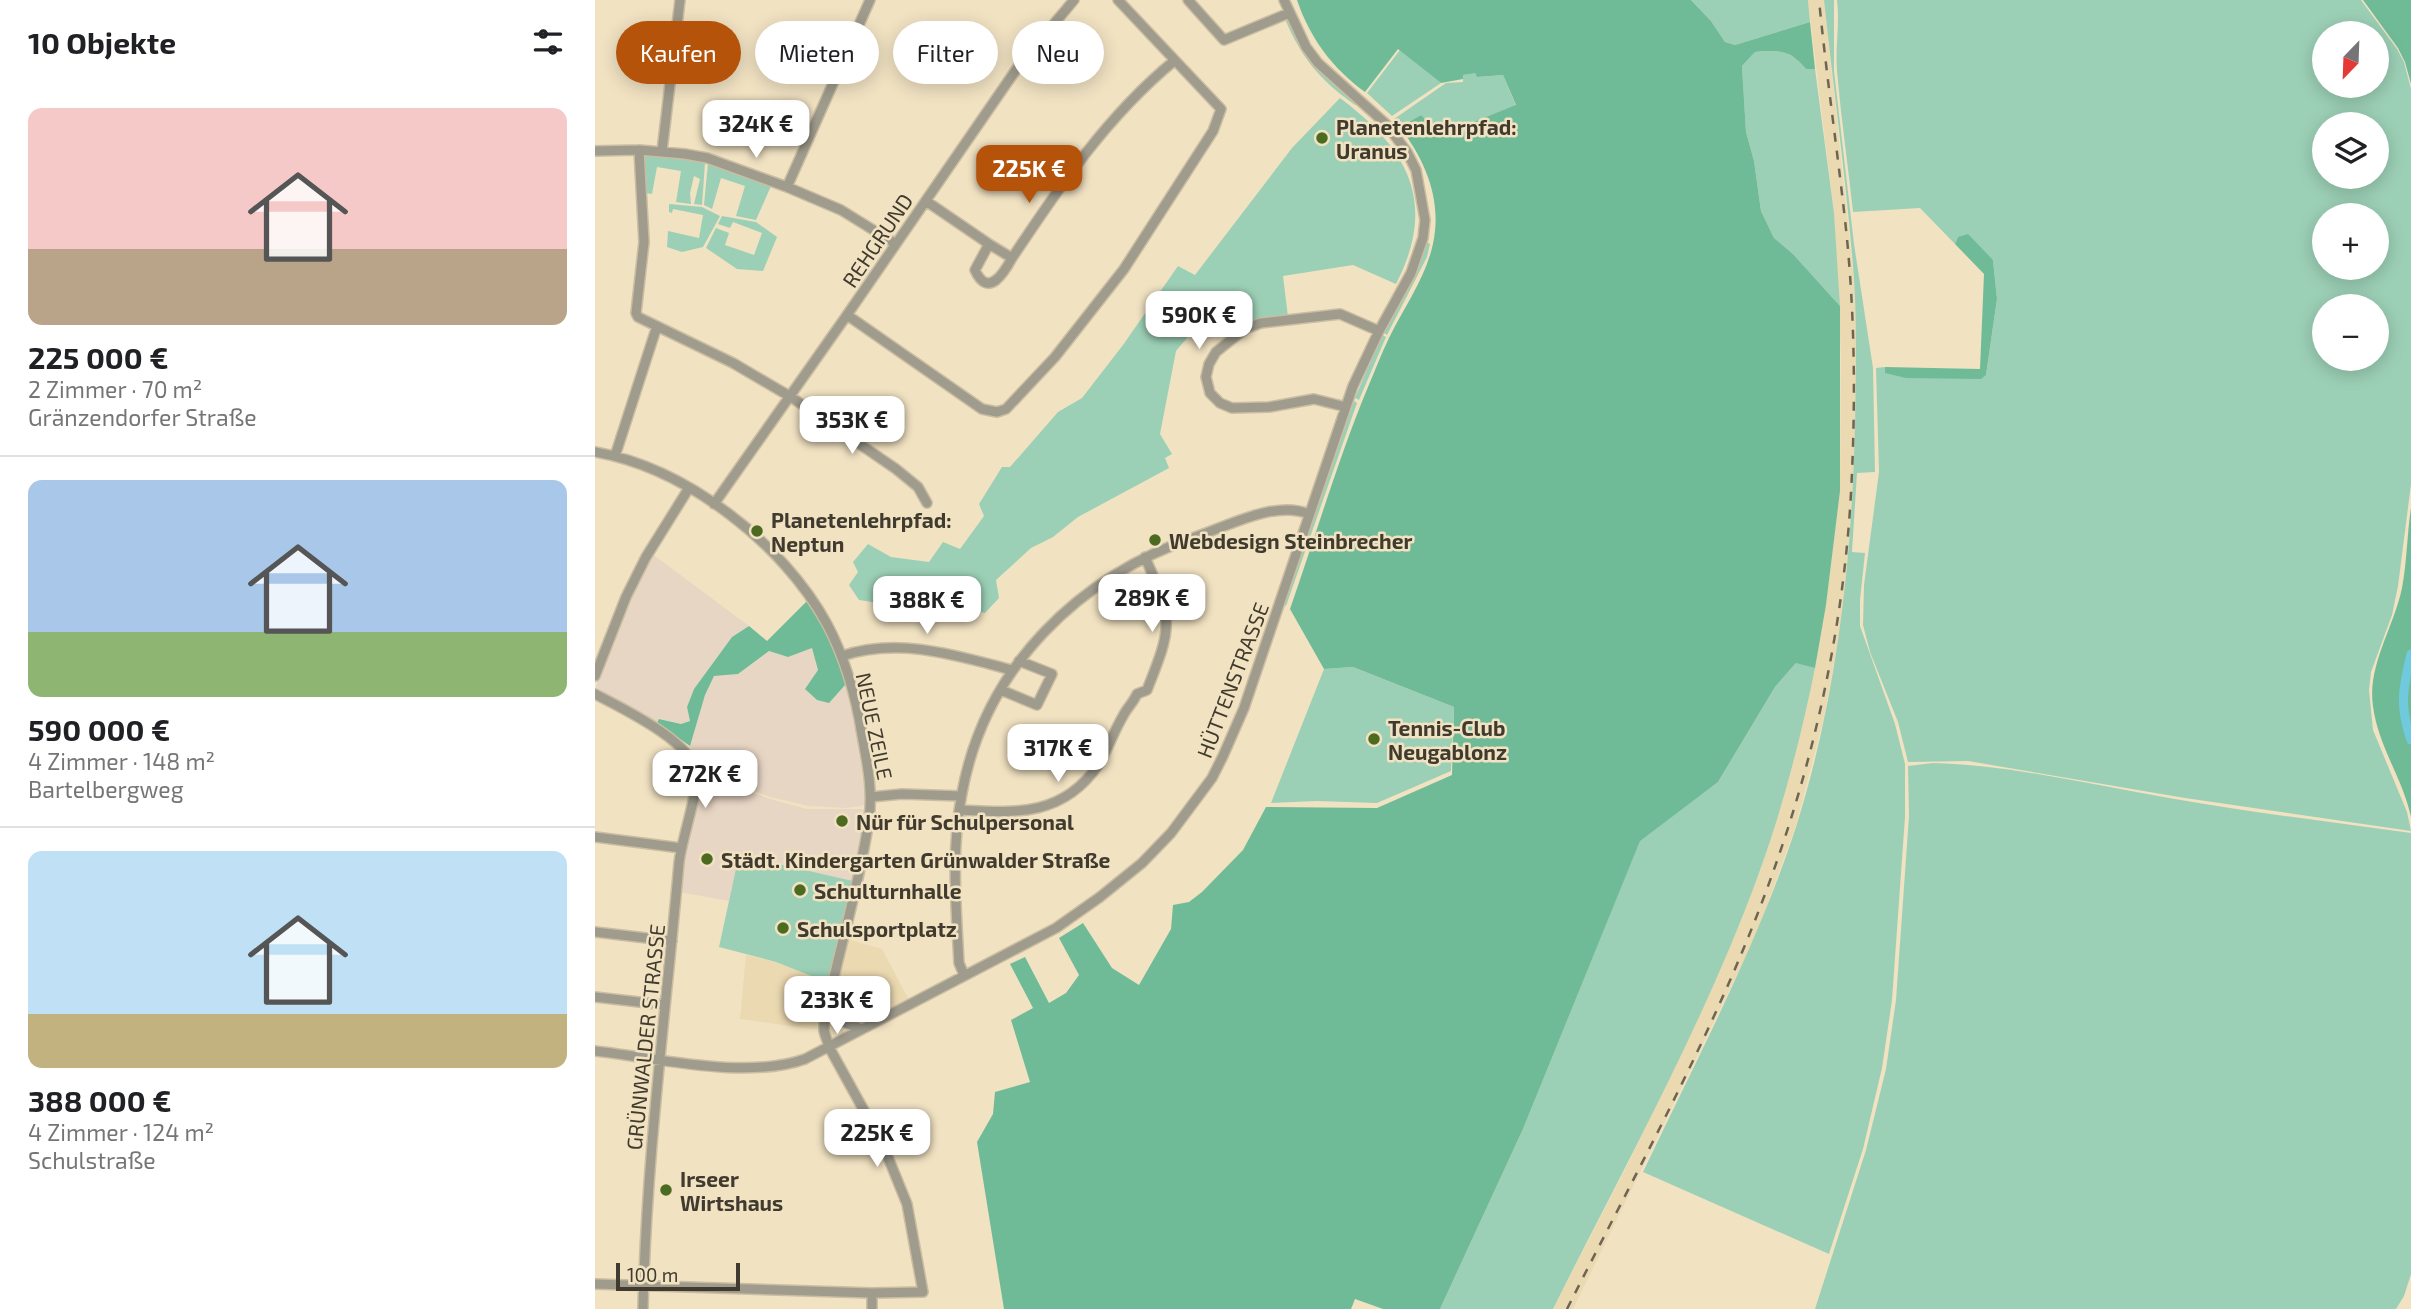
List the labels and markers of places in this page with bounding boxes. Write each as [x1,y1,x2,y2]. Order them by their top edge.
pin: 324K € [699,100,813,160]
place label: Planetenlehrpfad: Uranus [1336,114,1517,163]
marker: Planetenlehrpfad: Uranus [1314,130,1330,146]
pin: 225K € [972,146,1086,205]
pin: 590K € [1142,292,1256,351]
pin: 353K € [795,396,909,456]
place label: Planetenlehrpfad: Neptun [771,507,952,556]
marker: Planetenlehrpfad: Neptun [749,523,765,539]
place label: Webdesign Steinbrecher [1169,528,1413,553]
marker: Webdesign Steinbrecher [1147,532,1163,548]
pin: 289K € [1095,574,1209,634]
pin: 388K € [870,576,984,636]
place label: Tennis-Club Neugablonz [1388,715,1507,764]
pin: 317K € [1001,724,1115,784]
marker: Tennis-Club Neugablonz [1366,731,1382,747]
pin: 272K € [648,750,762,810]
place label: Nür für Schulpersonal [856,809,1074,834]
marker: Nür für Schulpersonal [834,813,850,829]
place label: Städt. Kindergarten Grünwalder Straße [721,847,1111,872]
marker: Städt. Kindergarten Grünwalder Straße [699,851,715,867]
place label: Schulturnhalle [814,878,962,903]
marker: Schulturnhalle [792,882,808,898]
place label: Schulsportplatz [797,916,957,941]
marker: Schulsportplatz [775,920,791,936]
pin: 233K € [780,976,894,1036]
pin: 225K € [820,1110,934,1169]
place label: Irseer Wirtshaus [680,1166,783,1215]
marker: Irseer Wirtshaus [658,1182,674,1198]

